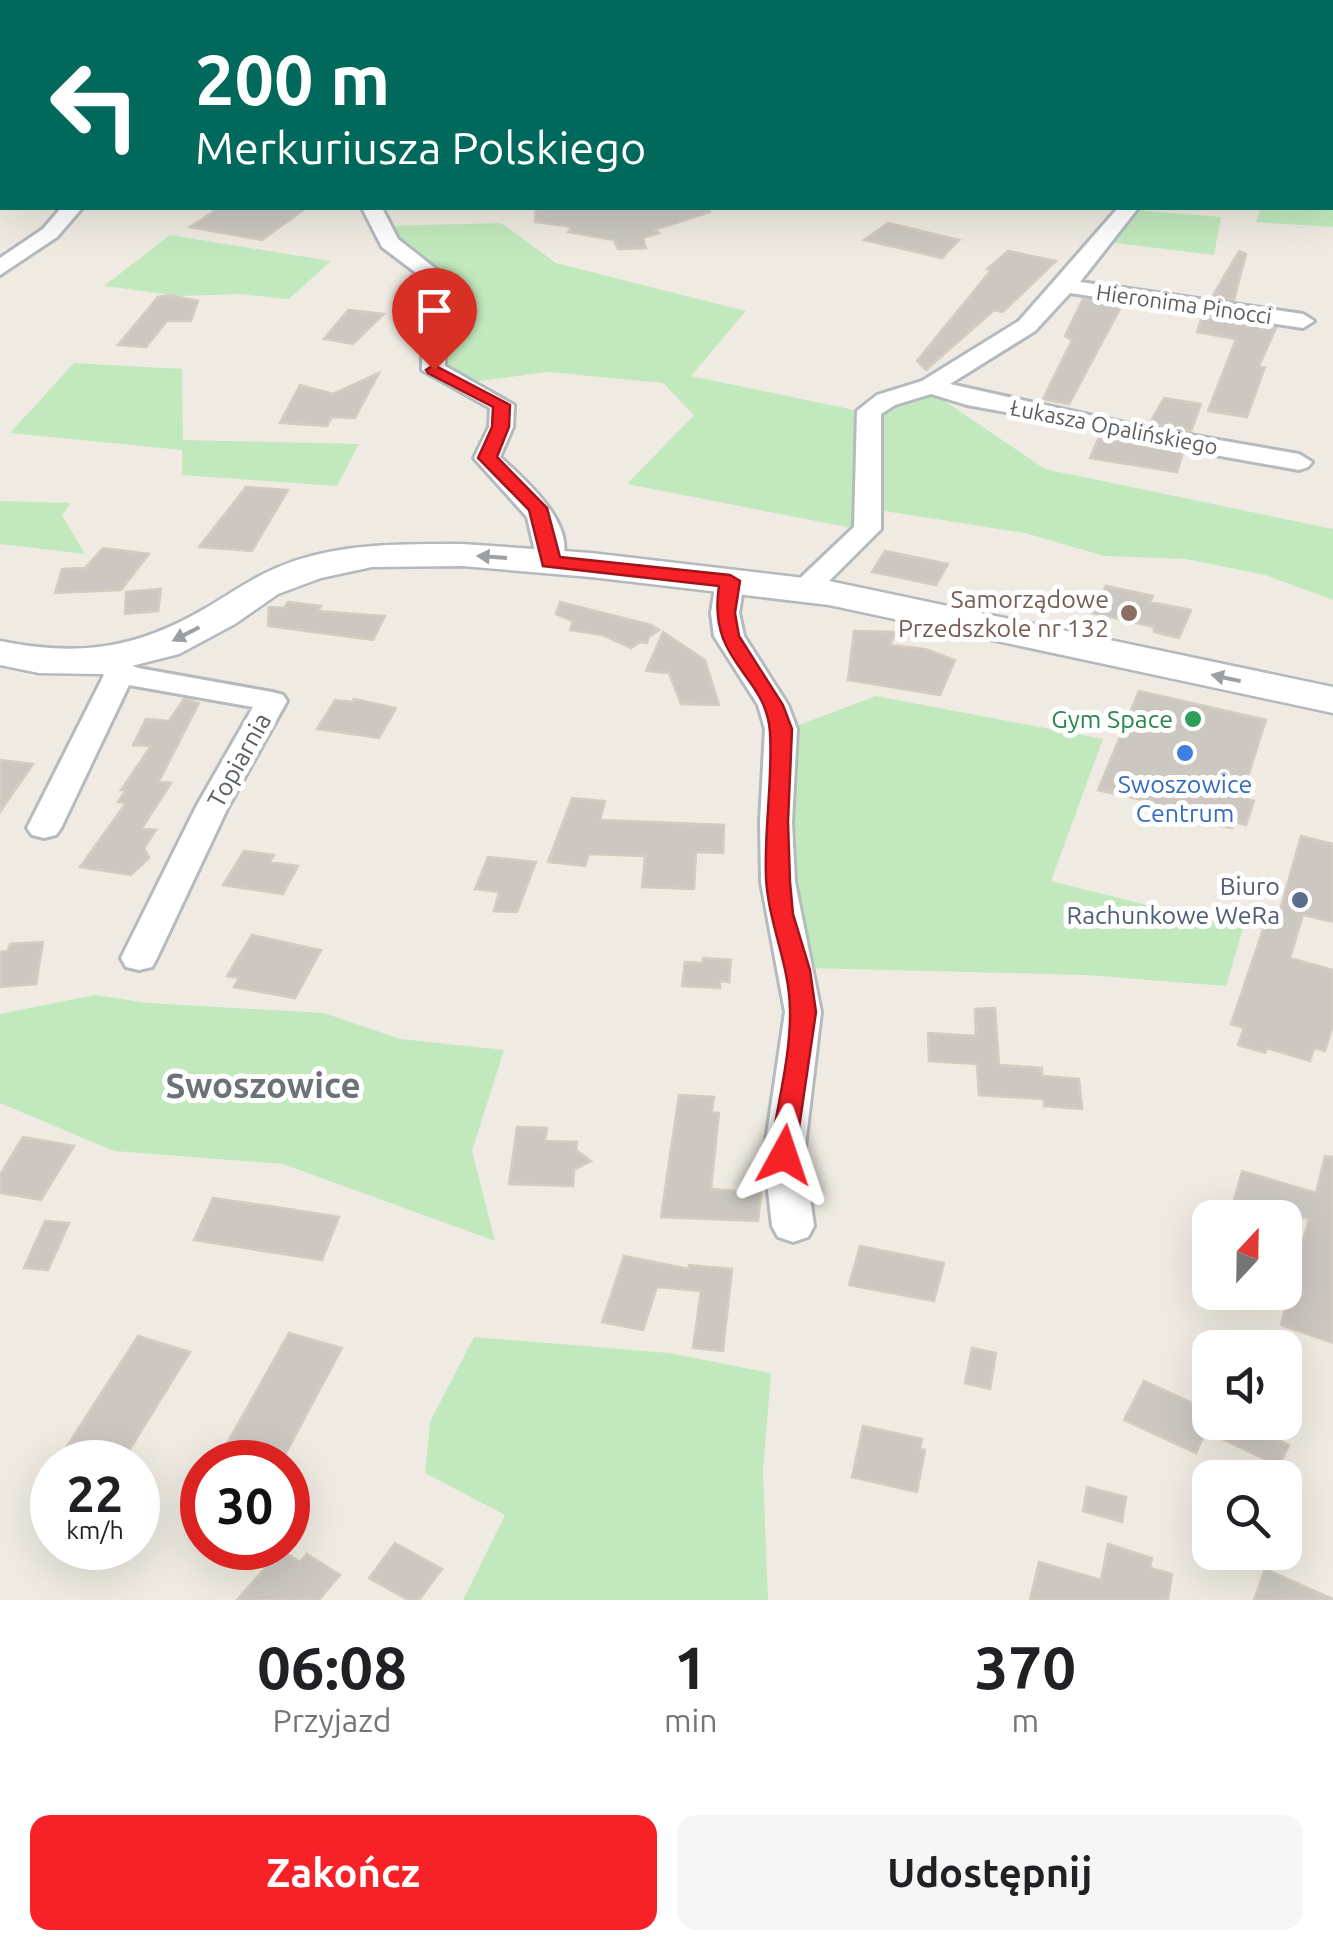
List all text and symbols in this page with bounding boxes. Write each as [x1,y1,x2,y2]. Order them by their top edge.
icon: left [30,40,160,170]
text: 200 m [195,40,390,118]
text: Merkuriusza Polskiego [195,122,646,173]
pin [392,268,477,371]
street label: Hieronima Pinocci [1095,279,1273,328]
icon: arrive [407,283,462,338]
street label: Łukasza Opalińskiego [1008,394,1220,459]
one-way arrow [476,549,508,565]
place label: Samorządowe Przedszkole nr 132 [898,585,1109,642]
marker: Samorządowe Przedszkole nr 132 [1118,602,1140,624]
one-way arrow [171,626,200,643]
one-way arrow [1211,670,1242,686]
place label: Gym Space [1051,705,1173,733]
street label: Topiarnia [202,708,276,812]
marker: Gym Space [1182,708,1204,730]
marker: Swoszowice Centrum [1174,742,1196,764]
place label: Swoszowice Centrum [1118,770,1252,827]
place label: Biuro Rachunkowe WeRa [1067,872,1280,929]
marker: Biuro Rachunkowe WeRa [1289,889,1311,911]
district label: Swoszowice [165,1065,361,1105]
position arrow [732,1103,836,1207]
north arrow [1192,1200,1302,1310]
map controls [1192,1200,1302,1570]
button: sound [1192,1330,1302,1440]
speed limit sign: 30 [180,1440,310,1570]
button: search [1192,1460,1302,1570]
text: 22 [67,1465,123,1521]
text: km/h [66,1516,124,1544]
text: 06:08 [257,1633,407,1700]
text: 1 [674,1633,708,1700]
text: 370 [975,1633,1076,1700]
text: Przyjazd [273,1702,391,1738]
text: min [664,1702,718,1738]
text: m [1011,1702,1039,1738]
button: Zakończ [30,1815,657,1930]
button: Udostępnij [677,1815,1303,1930]

